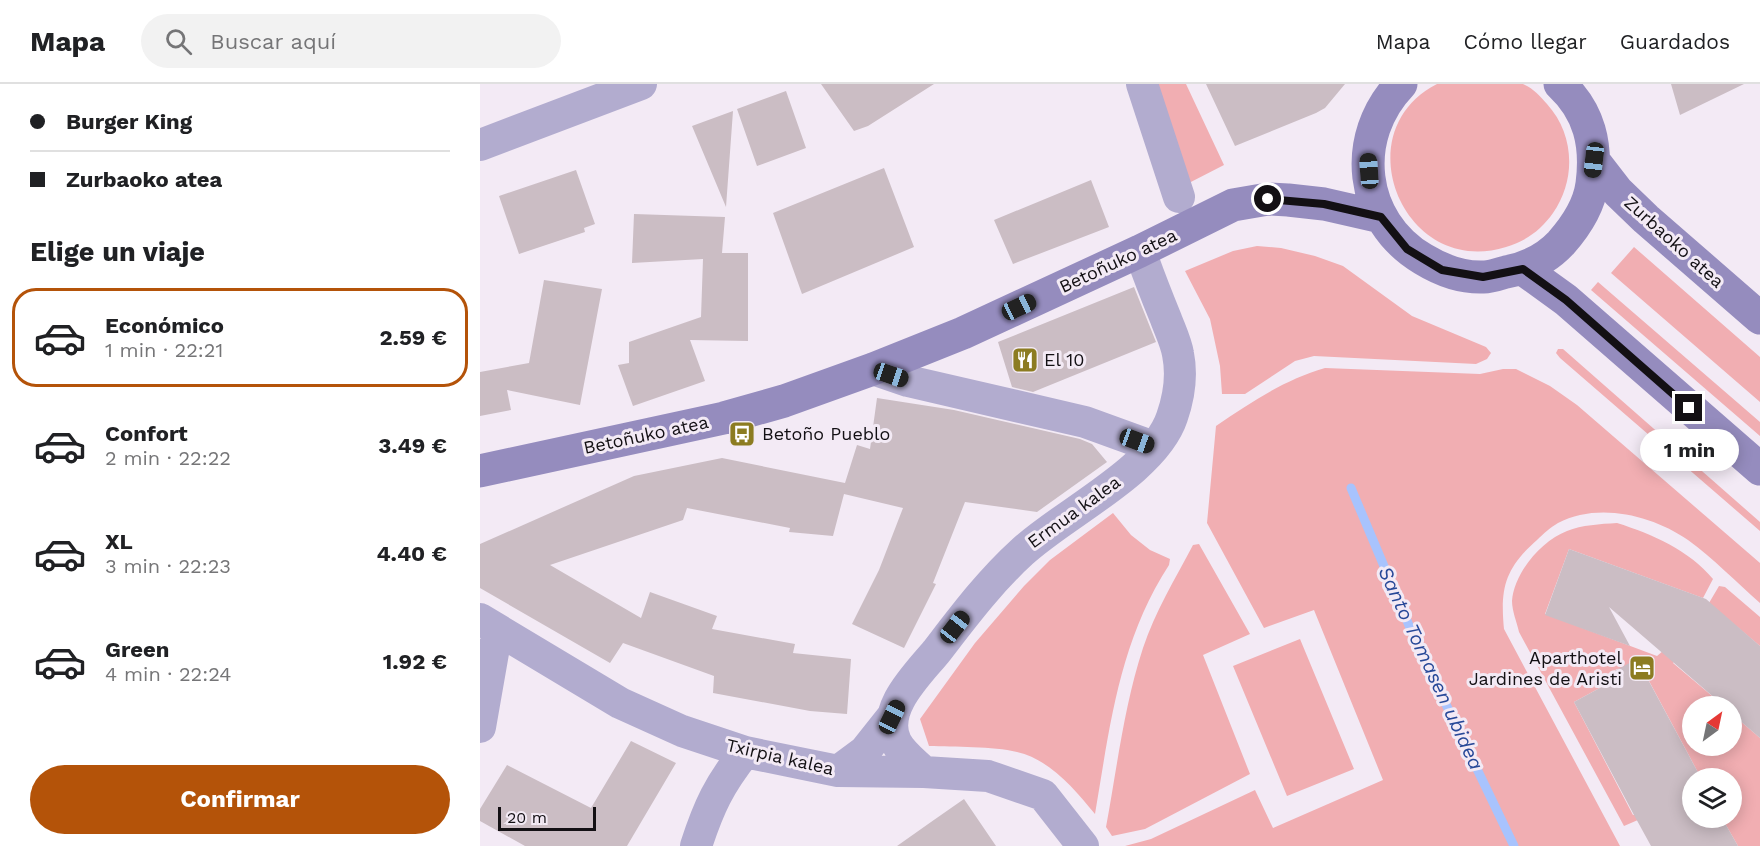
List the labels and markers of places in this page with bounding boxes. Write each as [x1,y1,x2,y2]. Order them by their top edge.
restaurant icon: El 10 [1010,345,1040,375]
place label: El 10 [1044,349,1084,370]
bus stop icon: Betoño Pueblo [727,419,757,449]
place label: Betoño Pueblo [762,423,890,444]
place label: Aparthotel Jardines de Aristi [1469,647,1622,689]
hotel icon: Aparthotel Jardines de Aristi [1627,653,1657,683]

